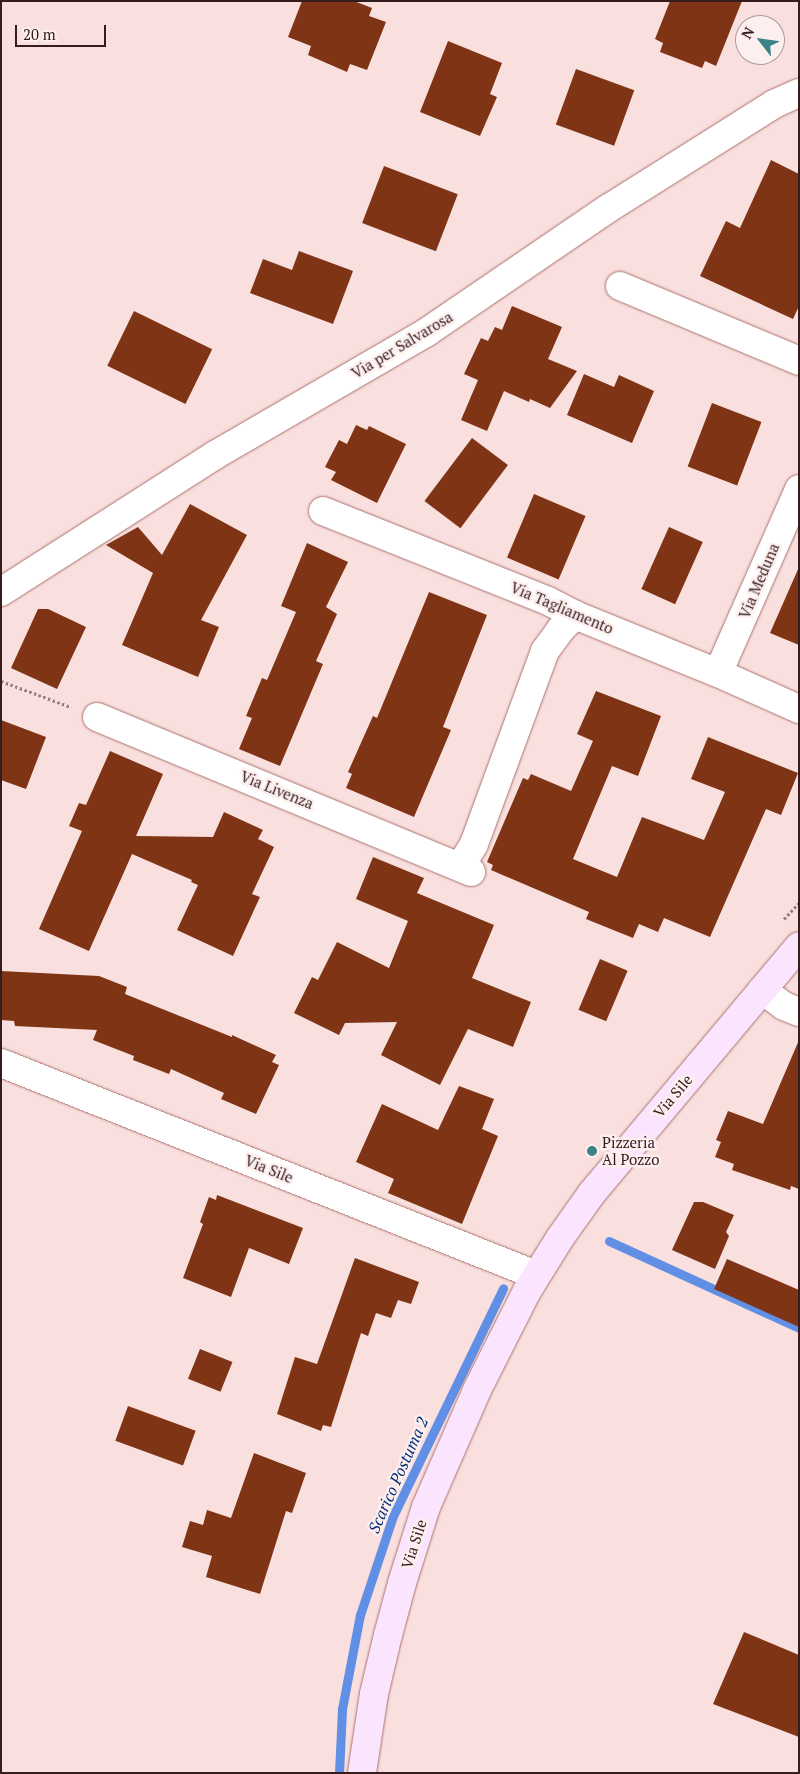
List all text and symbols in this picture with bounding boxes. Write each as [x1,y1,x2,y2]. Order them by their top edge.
scale bar [18,15,109,47]
north arrow [735,15,785,65]
text: N [737,23,758,42]
text: 20 m [23,24,56,44]
street label: Via per Salvarosa [348,308,456,382]
street label: Via Meduna [735,541,783,621]
street label: Via Tagliamento [508,578,616,638]
street label: Via Livenza [238,767,316,813]
street label: Via Sile [650,1071,696,1121]
place label: Pizzeria Al Pozzo [602,1133,659,1168]
marker: Pizzeria Al Pozzo [586,1145,598,1157]
street label: Via Sile [242,1151,296,1187]
water label: Scarico Postuma 2 [364,1414,432,1536]
street label: Via Sile [398,1517,430,1571]

